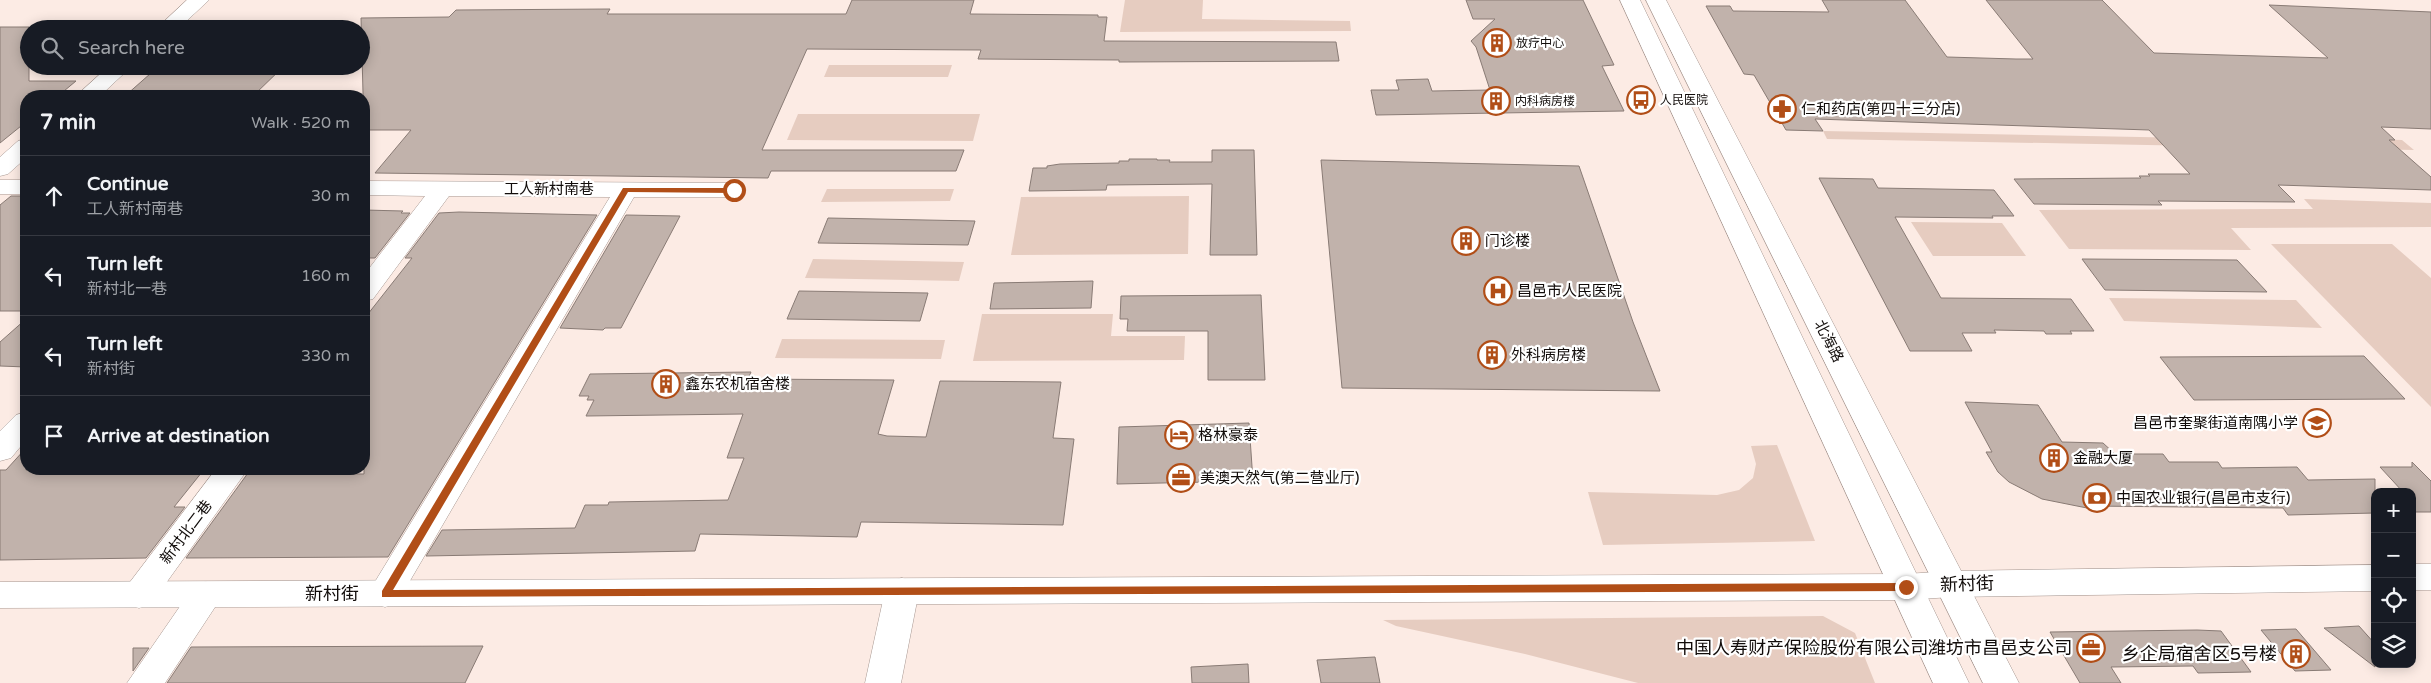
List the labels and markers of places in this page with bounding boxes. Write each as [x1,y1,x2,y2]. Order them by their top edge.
building icon: 放疗中心 [1482,28,1512,58]
place label: 放疗中心 [1516,36,1564,50]
bus stop icon: 人民医院 [1626,85,1656,115]
building icon: 内科病房楼 [1481,86,1511,116]
place label: 人民医院 [1660,93,1708,107]
place label: 内科病房楼 [1515,94,1575,108]
pharmacy icon: 仁和药店(第四十三分店) [1767,94,1797,124]
place label: 仁和药店(第四十三分店) [1801,100,1960,118]
building icon: 门诊楼 [1451,226,1481,256]
place label: 门诊楼 [1485,232,1530,250]
hospital icon: 昌邑市人民医院 [1483,276,1513,306]
place label: 昌邑市人民医院 [1517,282,1622,300]
building icon: 外科病房楼 [1477,340,1507,370]
place label: 外科病房楼 [1511,346,1586,364]
building icon: 鑫东农机宿舍楼 [651,369,681,399]
place label: 鑫东农机宿舍楼 [685,375,790,393]
school or university icon: 昌邑市奎聚街道南隅小学 [2302,408,2332,438]
place label: 昌邑市奎聚街道南隅小学 [2133,414,2298,432]
hotel icon: 格林豪泰 [1164,420,1194,450]
place label: 格林豪泰 [1198,426,1258,444]
building icon: 金融大厦 [2039,443,2069,473]
place label: 金融大厦 [2073,449,2133,467]
office icon: 美澳天然气(第二营业厅) [1166,463,1196,493]
place label: 美澳天然气(第二营业厅) [1200,469,1359,487]
bank icon: 中国农业银行(昌邑市支行) [2082,483,2112,513]
place label: 中国农业银行(昌邑市支行) [2116,489,2290,507]
office icon: 中国人寿财产保险股份有限公司潍坊市昌邑支公司 [2076,633,2106,663]
place label: 中国人寿财产保险股份有限公司潍坊市昌邑支公司 [1676,637,2072,659]
building icon: 乡企局宿舍区5号楼 [2281,639,2311,669]
place label: 乡企局宿舍区5号楼 [2122,643,2277,665]

